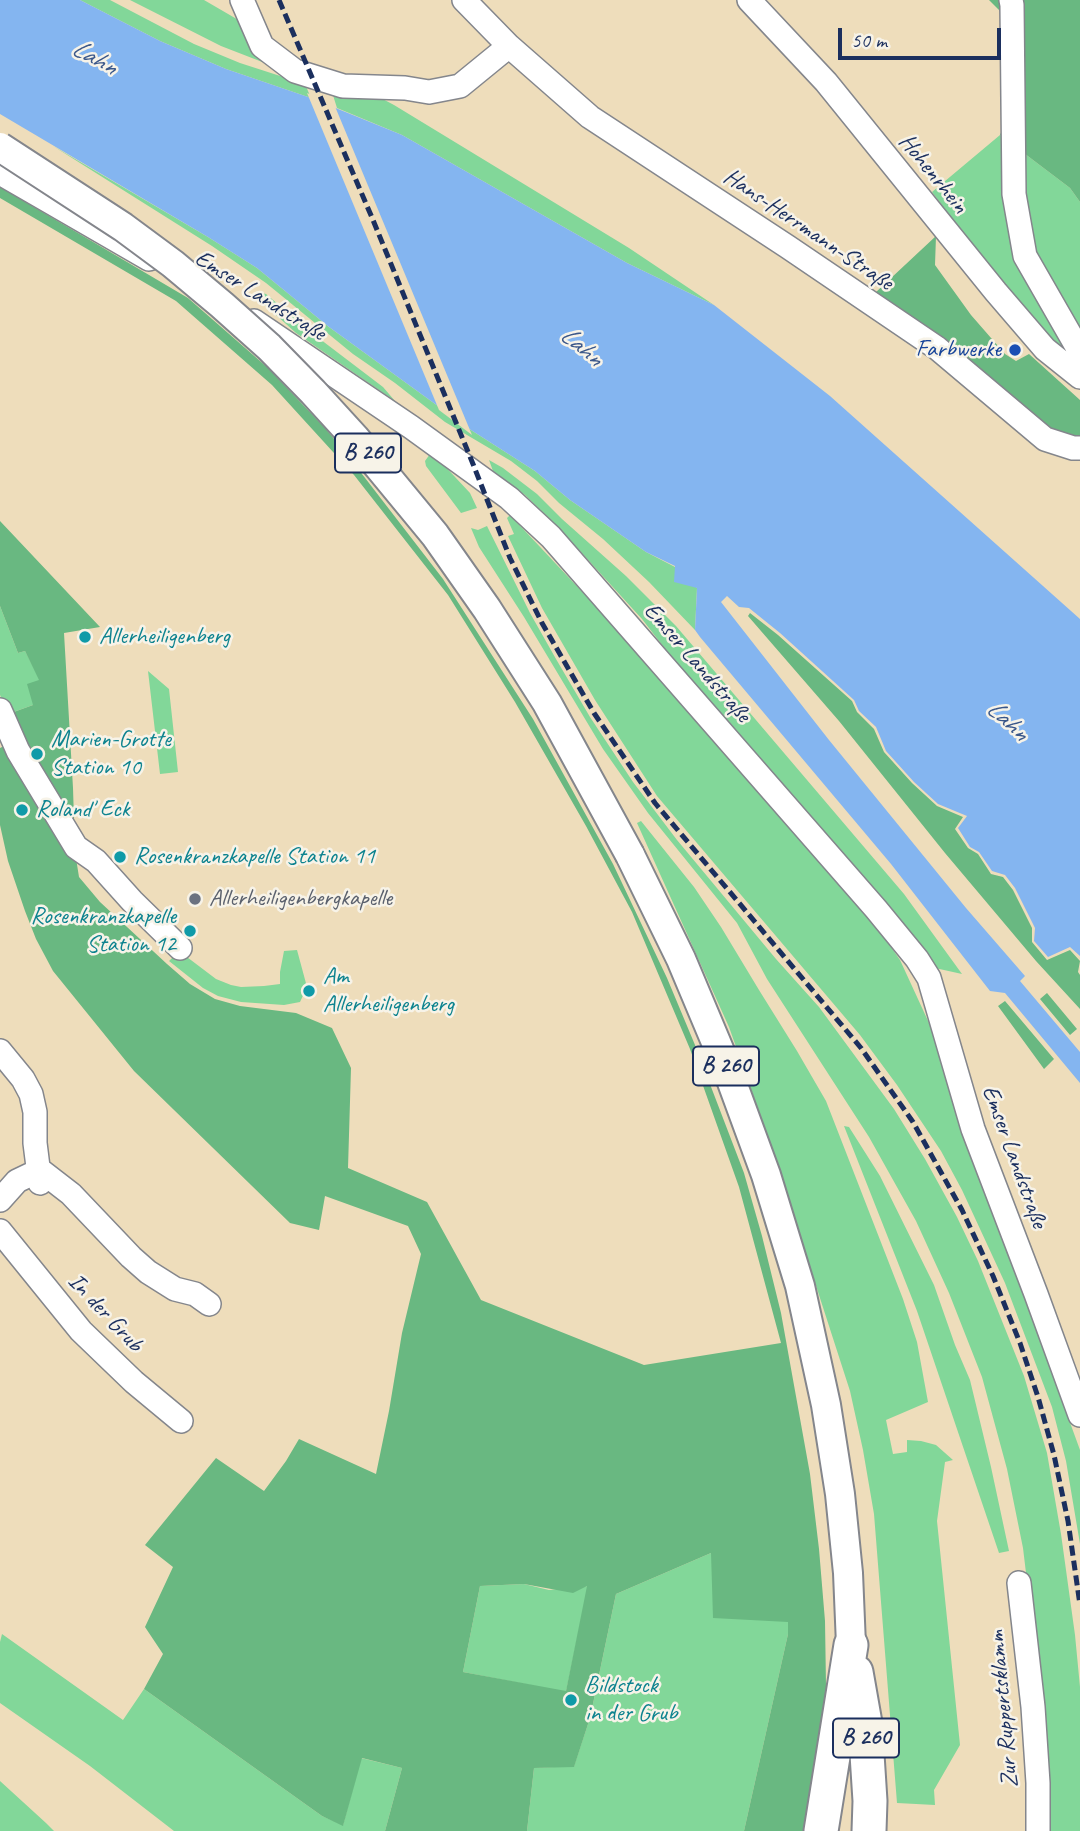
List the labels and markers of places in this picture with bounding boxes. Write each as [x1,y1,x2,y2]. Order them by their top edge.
place label: Farbwerke [916,336,1001,364]
marker: Farbwerke [1007,342,1023,358]
place label: Allerheiligenberg [99,623,230,651]
marker: Allerheiligenberg [77,629,93,645]
place label: Marien-Grotte Station 10 [51,726,171,782]
marker: Marien-Grotte Station 10 [29,746,45,762]
place label: Roland' Eck [36,796,130,824]
marker: Roland' Eck [14,802,30,818]
place label: Rosenkranzkapelle Station 11 [134,843,375,871]
marker: Rosenkranzkapelle Station 11 [112,849,128,865]
place label: Allerheiligenbergkapelle [209,885,392,913]
marker: Allerheiligenbergkapelle [187,891,203,907]
place label: Rosenkranzkapelle Station 12 [30,903,176,959]
marker: Rosenkranzkapelle Station 12 [182,923,198,939]
place label: Am Allerheiligenberg [323,963,454,1019]
marker: Am Allerheiligenberg [301,983,317,999]
place label: Bildstock in der Grub [585,1672,677,1728]
marker: Bildstock in der Grub [563,1692,579,1708]

